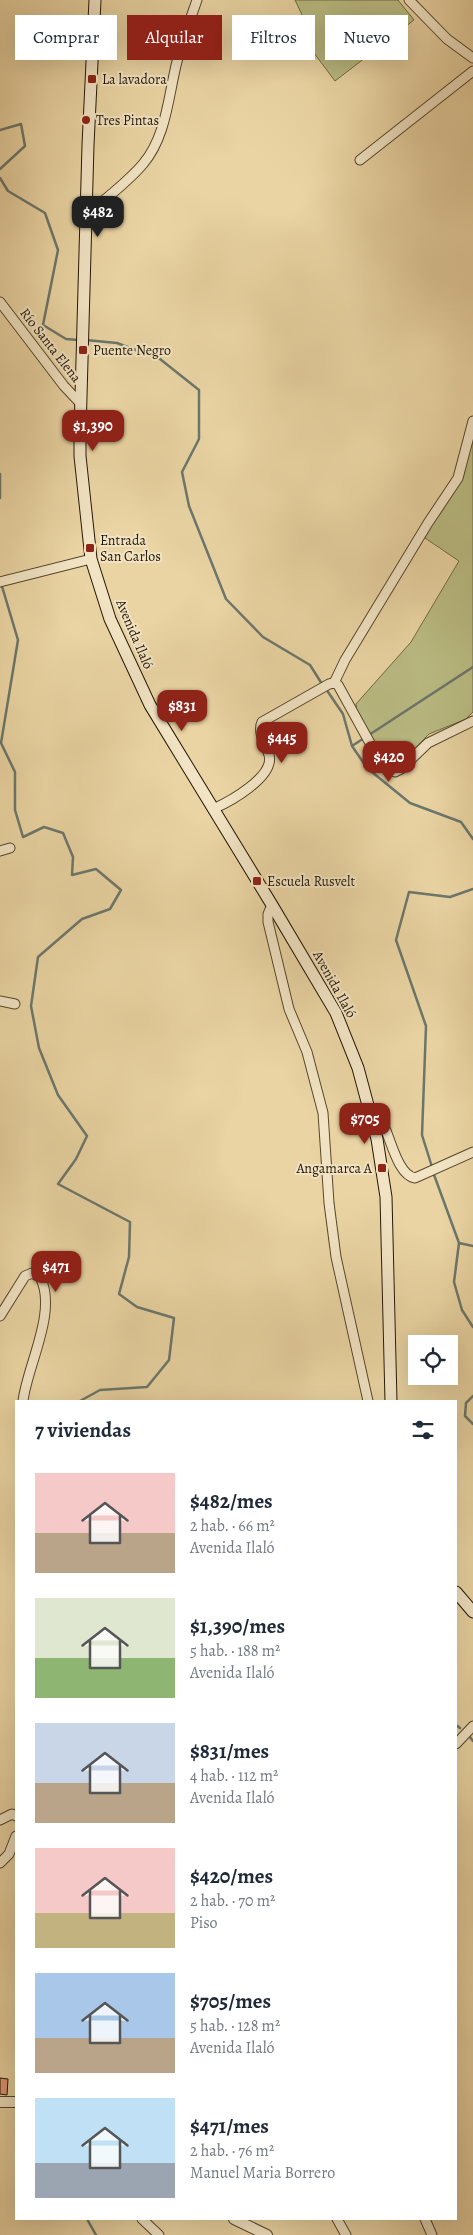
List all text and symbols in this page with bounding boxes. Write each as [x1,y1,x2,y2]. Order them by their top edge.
chip: Comprar [15,15,117,60]
chip: Alquilar [127,15,222,60]
chip: Filtros [232,15,315,60]
chip: Nuevo [325,15,408,60]
place label: La lavadora [102,70,167,89]
marker: La lavadora [86,73,98,85]
place label: Tres Pintas [96,111,159,130]
marker: Tres Pintas [80,114,92,126]
pin: $482 [68,196,128,238]
text: $482 [83,201,113,223]
street label: Río Santa Elena [16,304,86,387]
place label: Puente Negro [93,341,171,360]
marker: Puente Negro [77,344,89,356]
pin: $1,390 [52,410,134,452]
text: $1,390 [73,415,113,437]
place label: Entrada San Carlos [100,531,161,566]
marker: Entrada San Carlos [84,542,96,554]
street label: Avenida Ilaló [111,596,158,672]
pin: $831 [152,690,212,732]
text: $831 [168,695,196,717]
pin: $445 [252,722,312,764]
text: $445 [267,727,297,749]
pin: $420 [359,740,419,783]
text: $420 [374,746,404,768]
place label: Escuela Rusvelt [267,872,355,891]
marker: Escuela Rusvelt [251,875,263,887]
street label: Avenida Ilaló [308,946,361,1021]
pin: $705 [335,1102,395,1145]
text: $705 [350,1108,380,1130]
place label: Angamarca A [295,1159,373,1178]
marker: Angamarca A [376,1162,388,1174]
pin: $471 [26,1250,86,1293]
text: $471 [42,1256,70,1278]
map controls [408,1335,458,1385]
button: locate [408,1335,458,1385]
text: 7 viviendas [35,1416,131,1444]
icon: filters [409,1416,437,1444]
text: $482/mes [190,1487,273,1515]
icon: home [75,1493,135,1553]
text: 2 hab. · 66 m² [190,1515,275,1537]
text: Avenida Ilaló [190,1537,275,1559]
text: $1,390/mes [190,1612,285,1640]
icon: home [75,1618,135,1678]
text: 5 hab. · 188 m² [190,1640,280,1662]
text: Avenida Ilaló [190,1662,275,1684]
text: $831/mes [190,1737,269,1765]
icon: home [75,1743,135,1803]
text: 4 hab. · 112 m² [190,1765,278,1787]
text: Avenida Ilaló [190,1787,275,1809]
text: $420/mes [190,1862,273,1890]
icon: home [75,1868,135,1928]
text: 2 hab. · 70 m² [190,1890,275,1912]
text: Piso [190,1912,218,1934]
text: $705/mes [190,1987,271,2015]
icon: home [75,1993,135,2053]
text: 5 hab. · 128 m² [190,2015,280,2037]
text: Avenida Ilaló [190,2037,275,2059]
text: $471/mes [190,2112,269,2140]
icon: home [75,2118,135,2178]
text: 2 hab. · 76 m² [190,2140,274,2162]
text: Manuel Maria Borrero [190,2162,335,2184]

